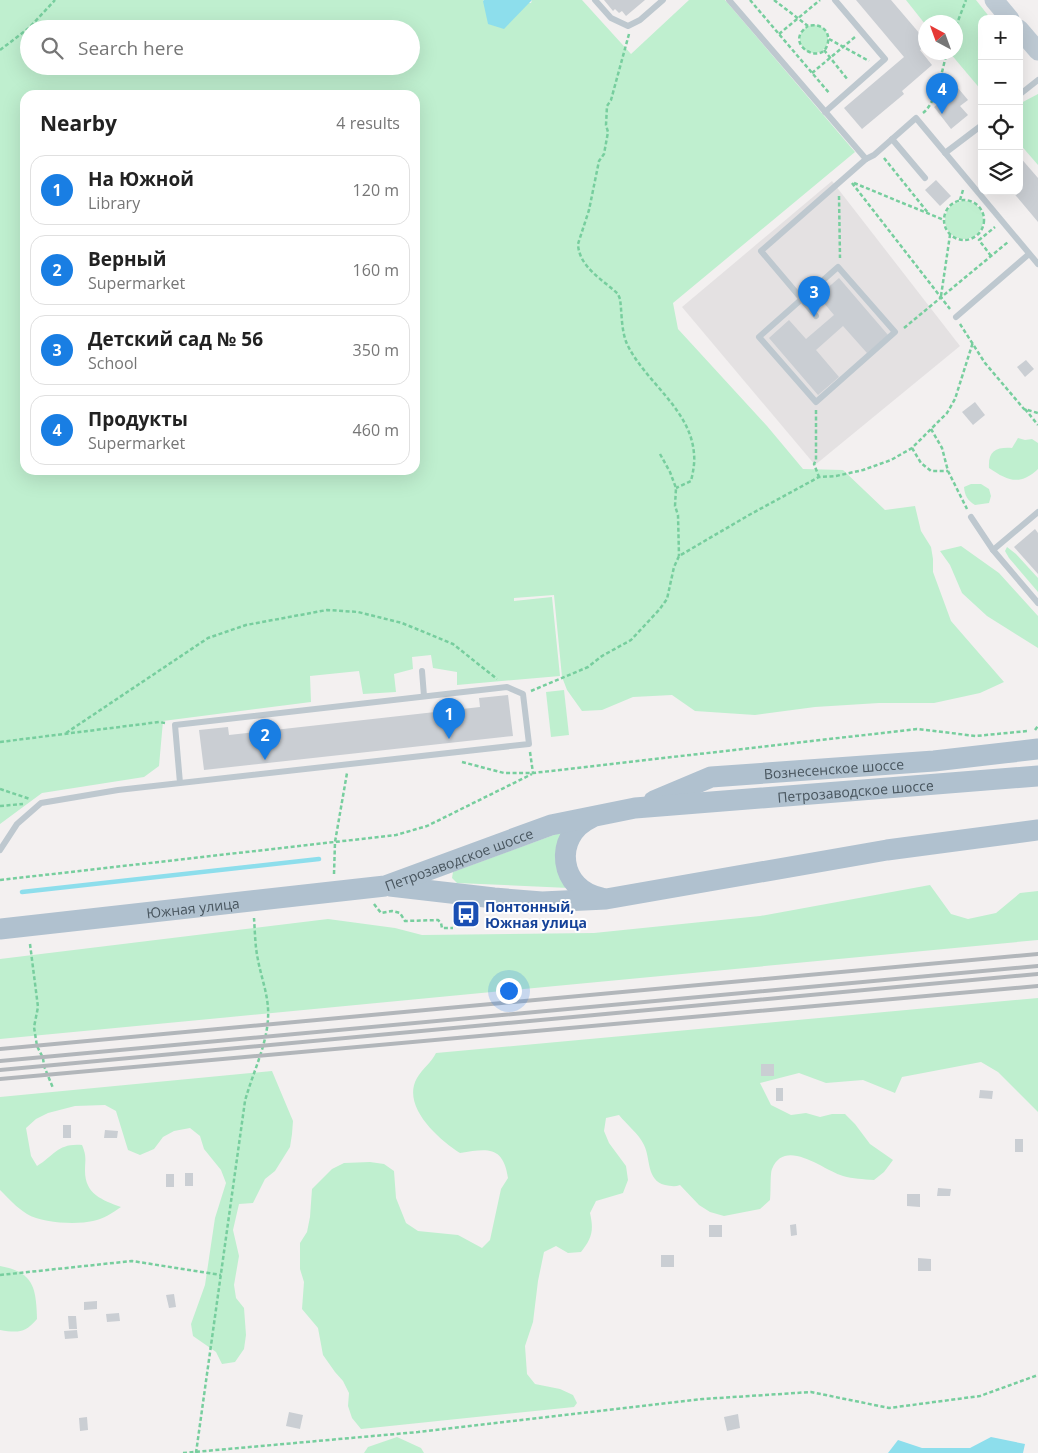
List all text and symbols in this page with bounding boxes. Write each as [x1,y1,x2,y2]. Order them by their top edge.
north arrow [918,15,963,60]
map controls [978,15,1023,195]
button: + [978,15,1023,60]
search box [20,20,420,75]
icon: search [38,34,66,62]
text: Search here [78,35,184,61]
button: − [978,60,1023,105]
pin: 4 [926,73,958,114]
button: locate [978,105,1023,150]
text: Nearby [40,109,117,137]
text: 4 results [336,112,400,134]
button: layers [978,150,1023,195]
text: На Южной [88,166,194,192]
text: 1 [52,179,62,201]
text: 120 m [353,179,399,201]
text: Library [88,192,140,214]
text: Верный [88,246,166,272]
text: 2 [52,259,62,281]
text: 160 m [353,259,399,281]
text: Supermarket [88,272,185,294]
pin: 3 [798,276,830,317]
text: Детский сад № 56 [88,326,263,352]
text: 3 [52,339,62,361]
text: 350 m [353,339,399,361]
text: School [88,352,138,374]
text: Продукты [88,406,188,432]
text: 4 [52,419,62,441]
text: 460 m [353,419,399,441]
text: Supermarket [88,432,185,454]
pin: 1 [433,698,465,739]
pin: 2 [249,719,281,760]
street label: Вознесенское шоссе [763,754,905,783]
street label: Петрозаводское шоссе [776,775,934,806]
street label: Петрозаводское шоссе [382,823,536,895]
street label: Южная улица [145,893,240,922]
place label: Понтонный, Южная улица [485,897,587,932]
bus stop icon: Понтонный, Южная улица [451,899,481,929]
your location [496,978,522,1004]

